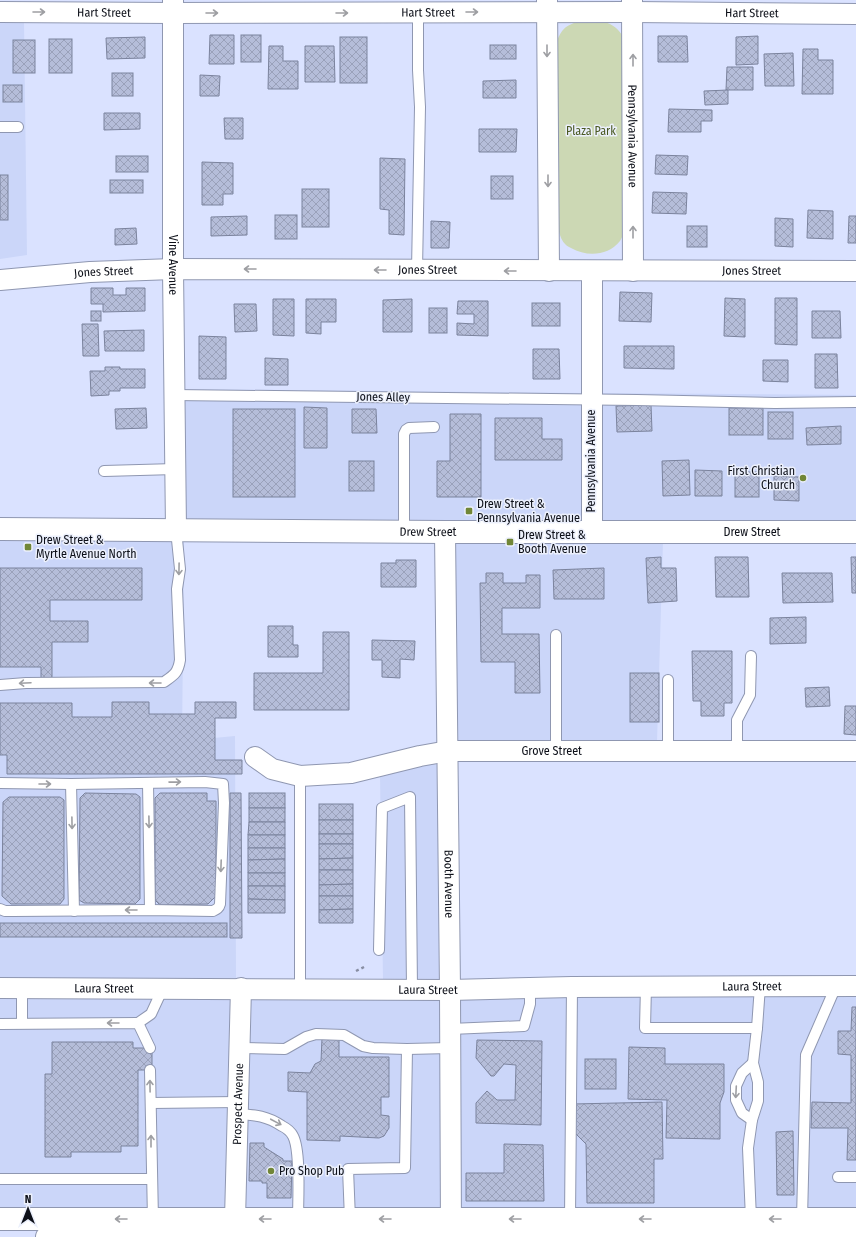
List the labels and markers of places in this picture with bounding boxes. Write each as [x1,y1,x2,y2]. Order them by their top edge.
place label: First Christian Church [727,464,795,492]
marker: First Christian Church [798,473,808,483]
place label: Drew Street & Pennsylvania Avenue [477,497,580,525]
marker: Drew Street & Pennsylvania Avenue [464,506,474,516]
place label: Drew Street & Booth Avenue [518,528,586,556]
place label: Drew Street & Myrtle Avenue North [36,533,137,561]
marker: Drew Street & Booth Avenue [505,537,515,547]
marker: Drew Street & Myrtle Avenue North [23,542,33,552]
place label: Pro Shop Pub [279,1164,344,1178]
marker: Pro Shop Pub [266,1166,276,1176]

